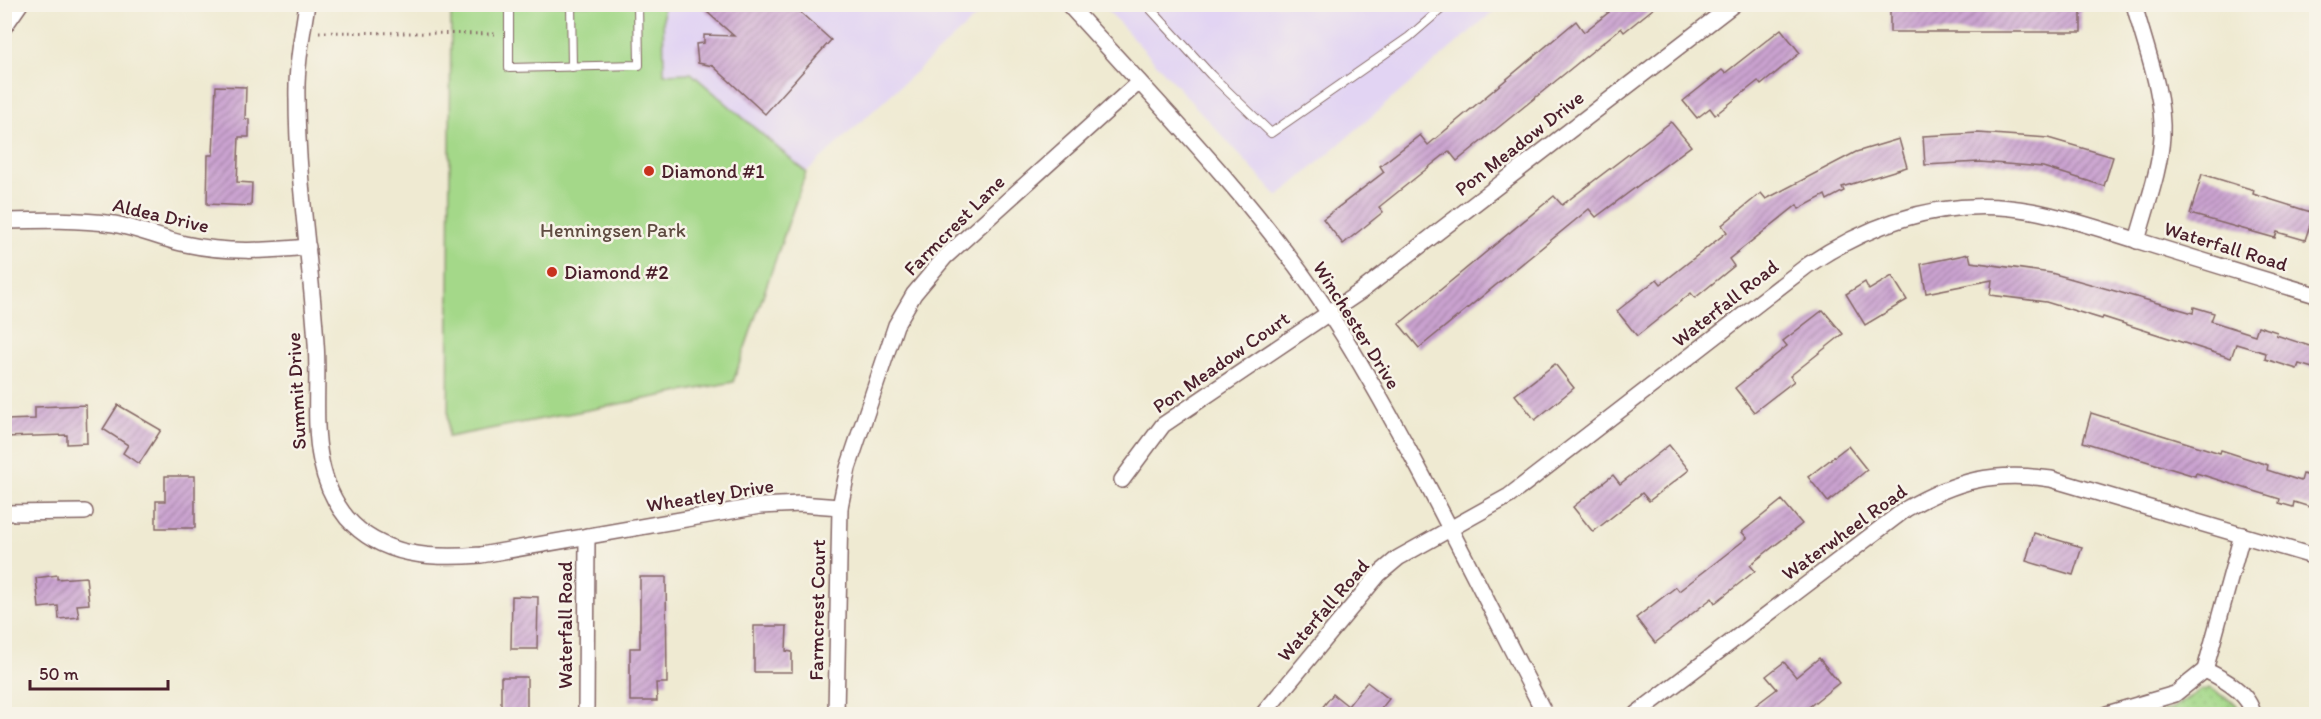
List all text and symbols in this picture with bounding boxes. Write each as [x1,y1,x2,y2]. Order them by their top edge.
street label: Pon Meadow Drive [1450,85,1588,201]
place label: Diamond #1 [661,159,765,183]
marker: Diamond #1 [642,164,656,178]
street label: Farmcrest Lane [898,169,1010,281]
street label: Aldea Drive [111,192,211,238]
street label: Waterfall Road [2161,216,2291,276]
park label: Henningsen Park [540,218,686,242]
street label: Waterfall Road [1667,254,1783,352]
street label: Winchester Drive [1308,257,1406,393]
place label: Diamond #2 [564,260,669,284]
marker: Diamond #2 [545,265,559,279]
street label: Pon Meadow Court [1148,306,1294,418]
street label: Summit Drive [281,332,311,450]
street label: Wheatley Drive [645,473,775,517]
street label: Waterwheel Road [1777,479,1911,585]
street label: Farmcrest Court [804,539,830,681]
street label: Waterfall Road [1272,554,1374,666]
street label: Waterfall Road [553,561,577,689]
scale bar [30,653,168,691]
text: 50 m [39,663,79,685]

